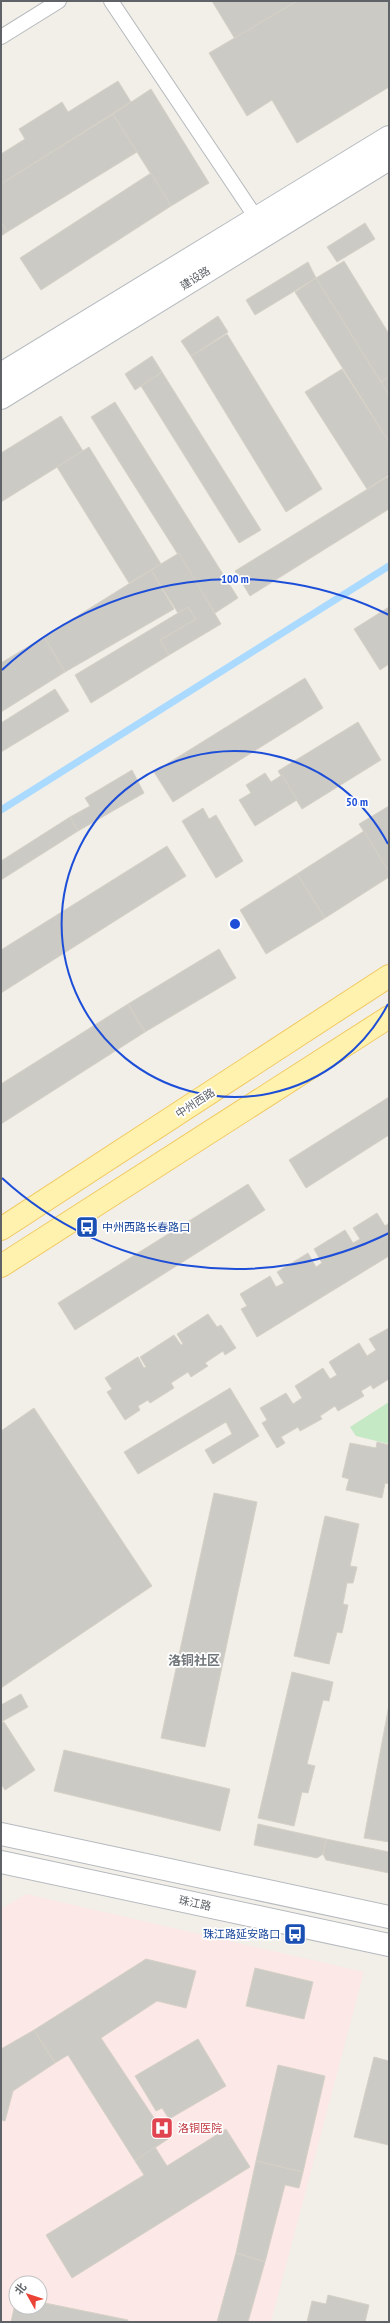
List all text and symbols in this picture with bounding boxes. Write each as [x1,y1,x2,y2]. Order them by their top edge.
street label: 建设路 [177,263,213,293]
text: 100 m [221,571,249,586]
text: 50 m [346,794,368,809]
centre of rings [228,917,242,931]
street label: 中州西路 [173,1085,217,1121]
bus stop icon: 中州西路长春路口 [74,1214,100,1240]
place label: 中州西路长春路口 [102,1220,190,1234]
district label: 洛铜社区 [168,1652,220,1669]
street label: 珠江路 [177,1893,213,1913]
bus stop icon: 珠江路延安路口 [282,1921,308,1947]
place label: 珠江路延安路口 [203,1927,280,1941]
hospital icon: 洛铜医院 [149,2115,175,2141]
place label: 洛铜医院 [178,2121,222,2135]
north arrow [8,2275,48,2315]
text: 北 [11,2280,29,2297]

